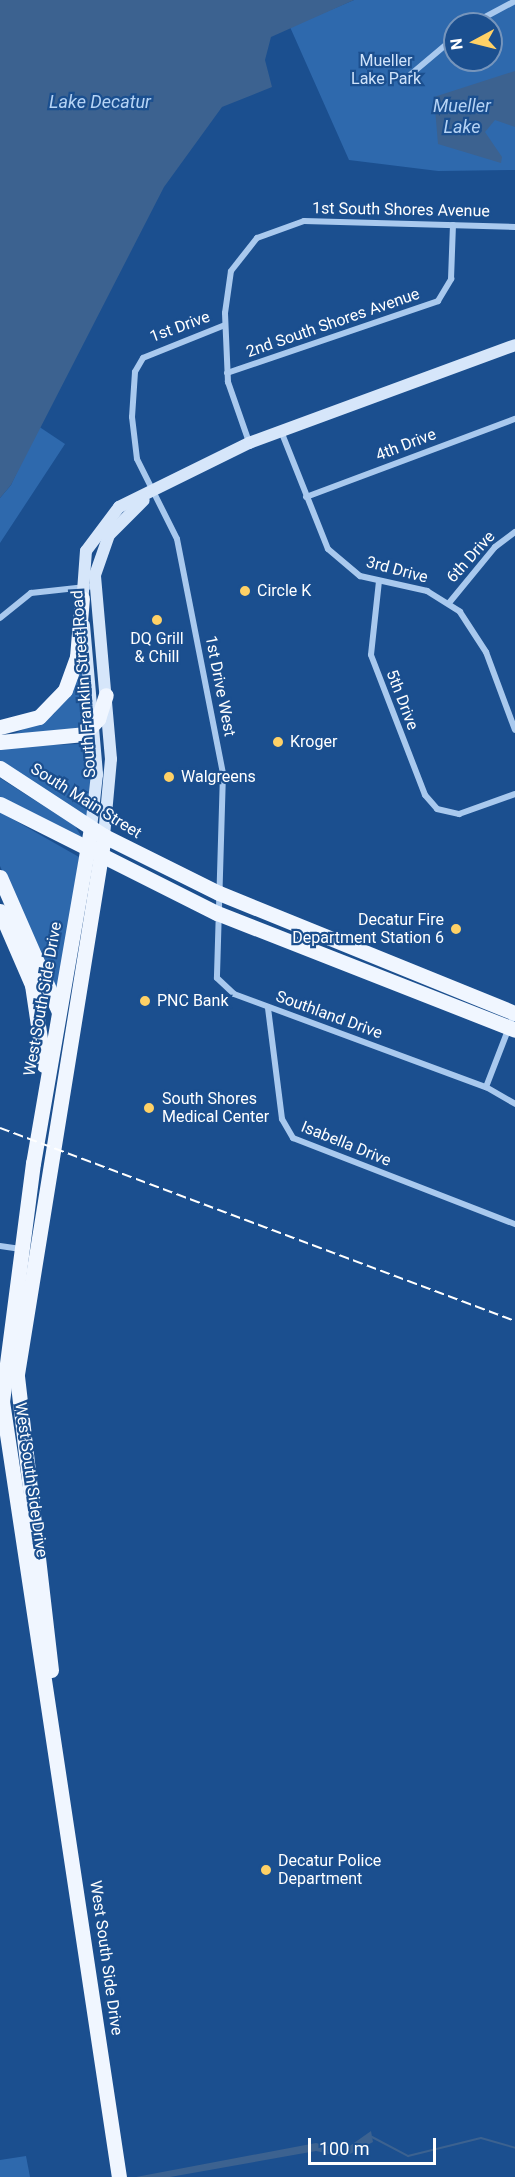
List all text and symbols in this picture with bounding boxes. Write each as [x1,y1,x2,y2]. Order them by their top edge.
north arrow [443,12,503,72]
text: N [447,37,467,51]
park label: Mueller Lake Park [351,51,421,89]
water label: Lake Decatur [49,91,151,113]
water label: Mueller Lake [433,96,491,138]
street label: 1st South Shores Avenue [312,199,490,221]
street label: 2nd South Shores Avenue [244,284,422,362]
street label: 1st Drive [147,307,213,347]
street label: 4th Drive [373,425,439,465]
street label: 6th Drive [443,527,499,587]
street label: 3rd Drive [364,553,430,587]
place label: Circle K [257,581,311,601]
marker: Circle K [238,584,252,598]
street label: South Franklin Street Road [68,589,100,779]
marker: DQ Grill & Chill [150,613,164,627]
place label: DQ Grill & Chill [130,629,184,667]
street label: 1st Drive West [201,634,239,738]
street label: 5th Drive [382,667,422,733]
place label: Kroger [290,732,337,752]
marker: Kroger [271,735,285,749]
street label: South Main Street [27,759,145,843]
place label: Walgreens [181,767,256,787]
marker: Walgreens [162,770,176,784]
place label: Decatur Fire Department Station 6 [292,910,444,948]
street label: West South Side Drive [20,920,66,1078]
marker: Decatur Fire Department Station 6 [449,922,463,936]
street label: Southland Drive [273,987,385,1043]
place label: PNC Bank [157,991,229,1011]
marker: PNC Bank [138,994,152,1008]
place label: South Shores Medical Center [162,1089,269,1127]
marker: South Shores Medical Center [140,1099,158,1117]
street label: Isabella Drive [298,1117,394,1171]
street label: West South Side Drive [11,1401,51,1559]
place label: Decatur Police Department [278,1851,381,1889]
marker: Decatur Police Department [259,1863,273,1877]
street label: West South Side Drive [86,1879,126,2037]
scale bar [311,2126,438,2164]
text: 100 m [319,2138,370,2159]

